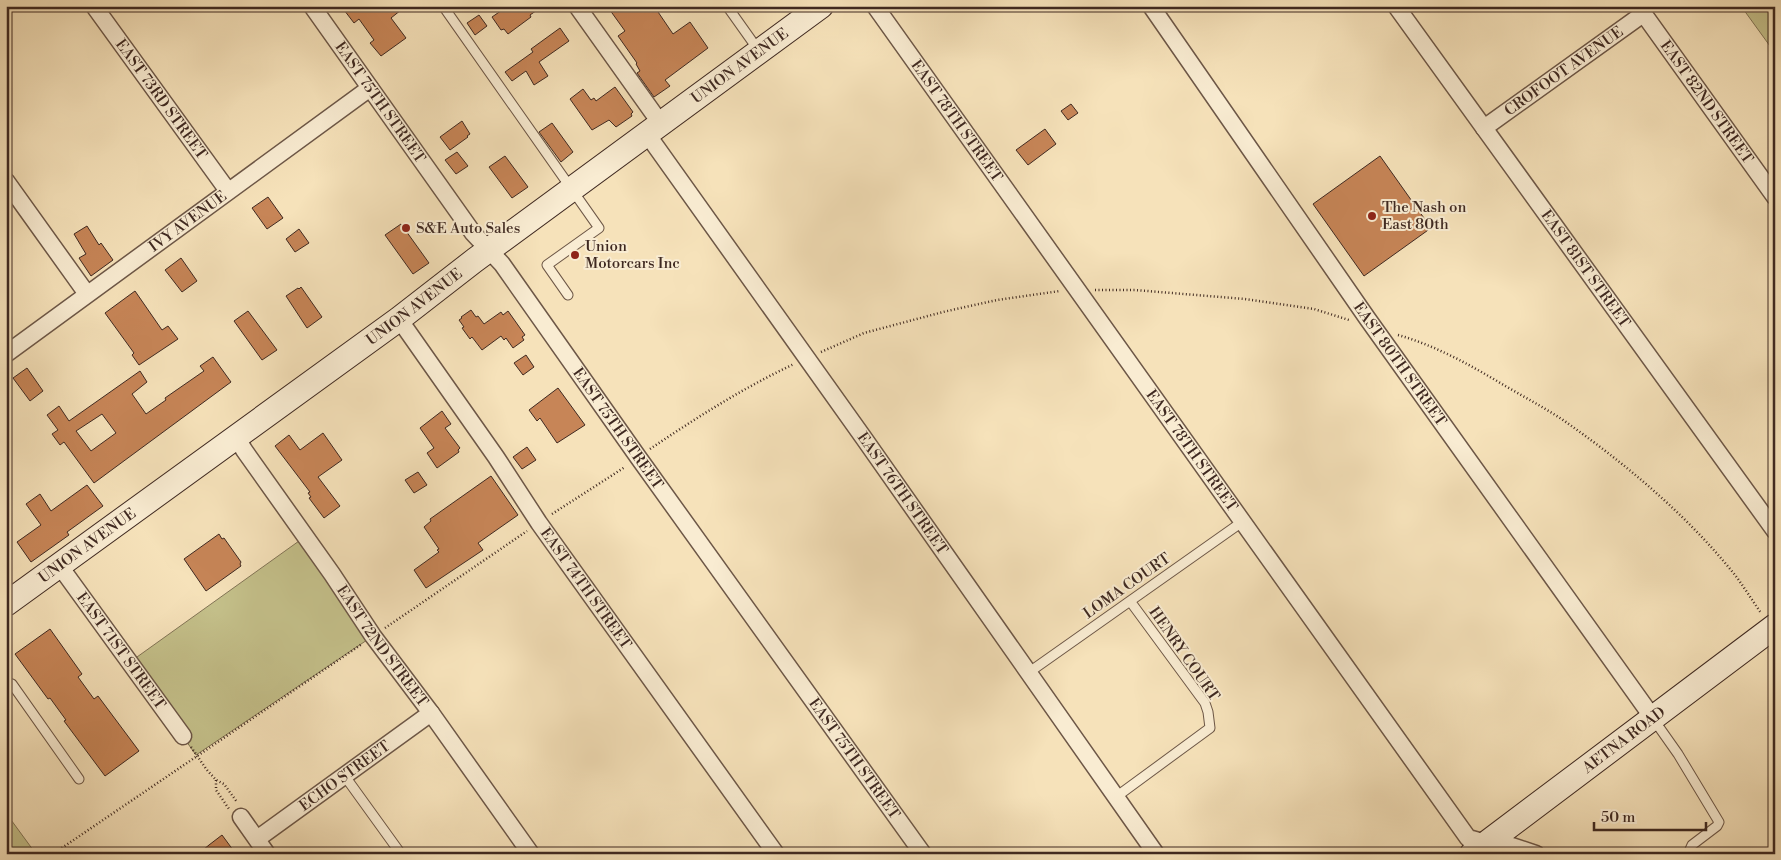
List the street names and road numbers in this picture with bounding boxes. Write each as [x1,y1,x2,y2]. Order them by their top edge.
street label: CROFOOT AVENUE [1501,22,1627,120]
street label: UNION AVENUE [687,24,792,108]
street label: EAST 73RD STREET [111,35,212,163]
street label: EAST 82ND STREET [1656,37,1758,167]
street label: EAST 75TH STREET [331,38,430,167]
street label: EAST 78TH STREET [907,56,1007,186]
street label: IVY AVENUE [145,187,230,256]
street label: EAST 81ST STREET [1537,206,1635,332]
street label: UNION AVENUE [362,264,466,349]
street label: EAST 80TH STREET [1349,298,1451,430]
street label: EAST 75TH STREET [569,364,668,493]
street label: EAST 78TH STREET [1142,386,1242,516]
street label: EAST 76TH STREET [853,429,952,559]
street label: UNION AVENUE [34,504,139,587]
street label: EAST 74TH STREET [536,524,636,653]
street label: LOMA COURT [1080,549,1175,623]
street label: EAST 72ND STREET [332,581,433,711]
street label: EAST 71ST STREET [72,589,170,713]
street label: HENRY COURT [1145,603,1224,705]
street label: EAST 75TH STREET [805,694,905,823]
street label: AETNA ROAD [1578,702,1669,778]
street label: ECHO STREET [295,736,394,815]

